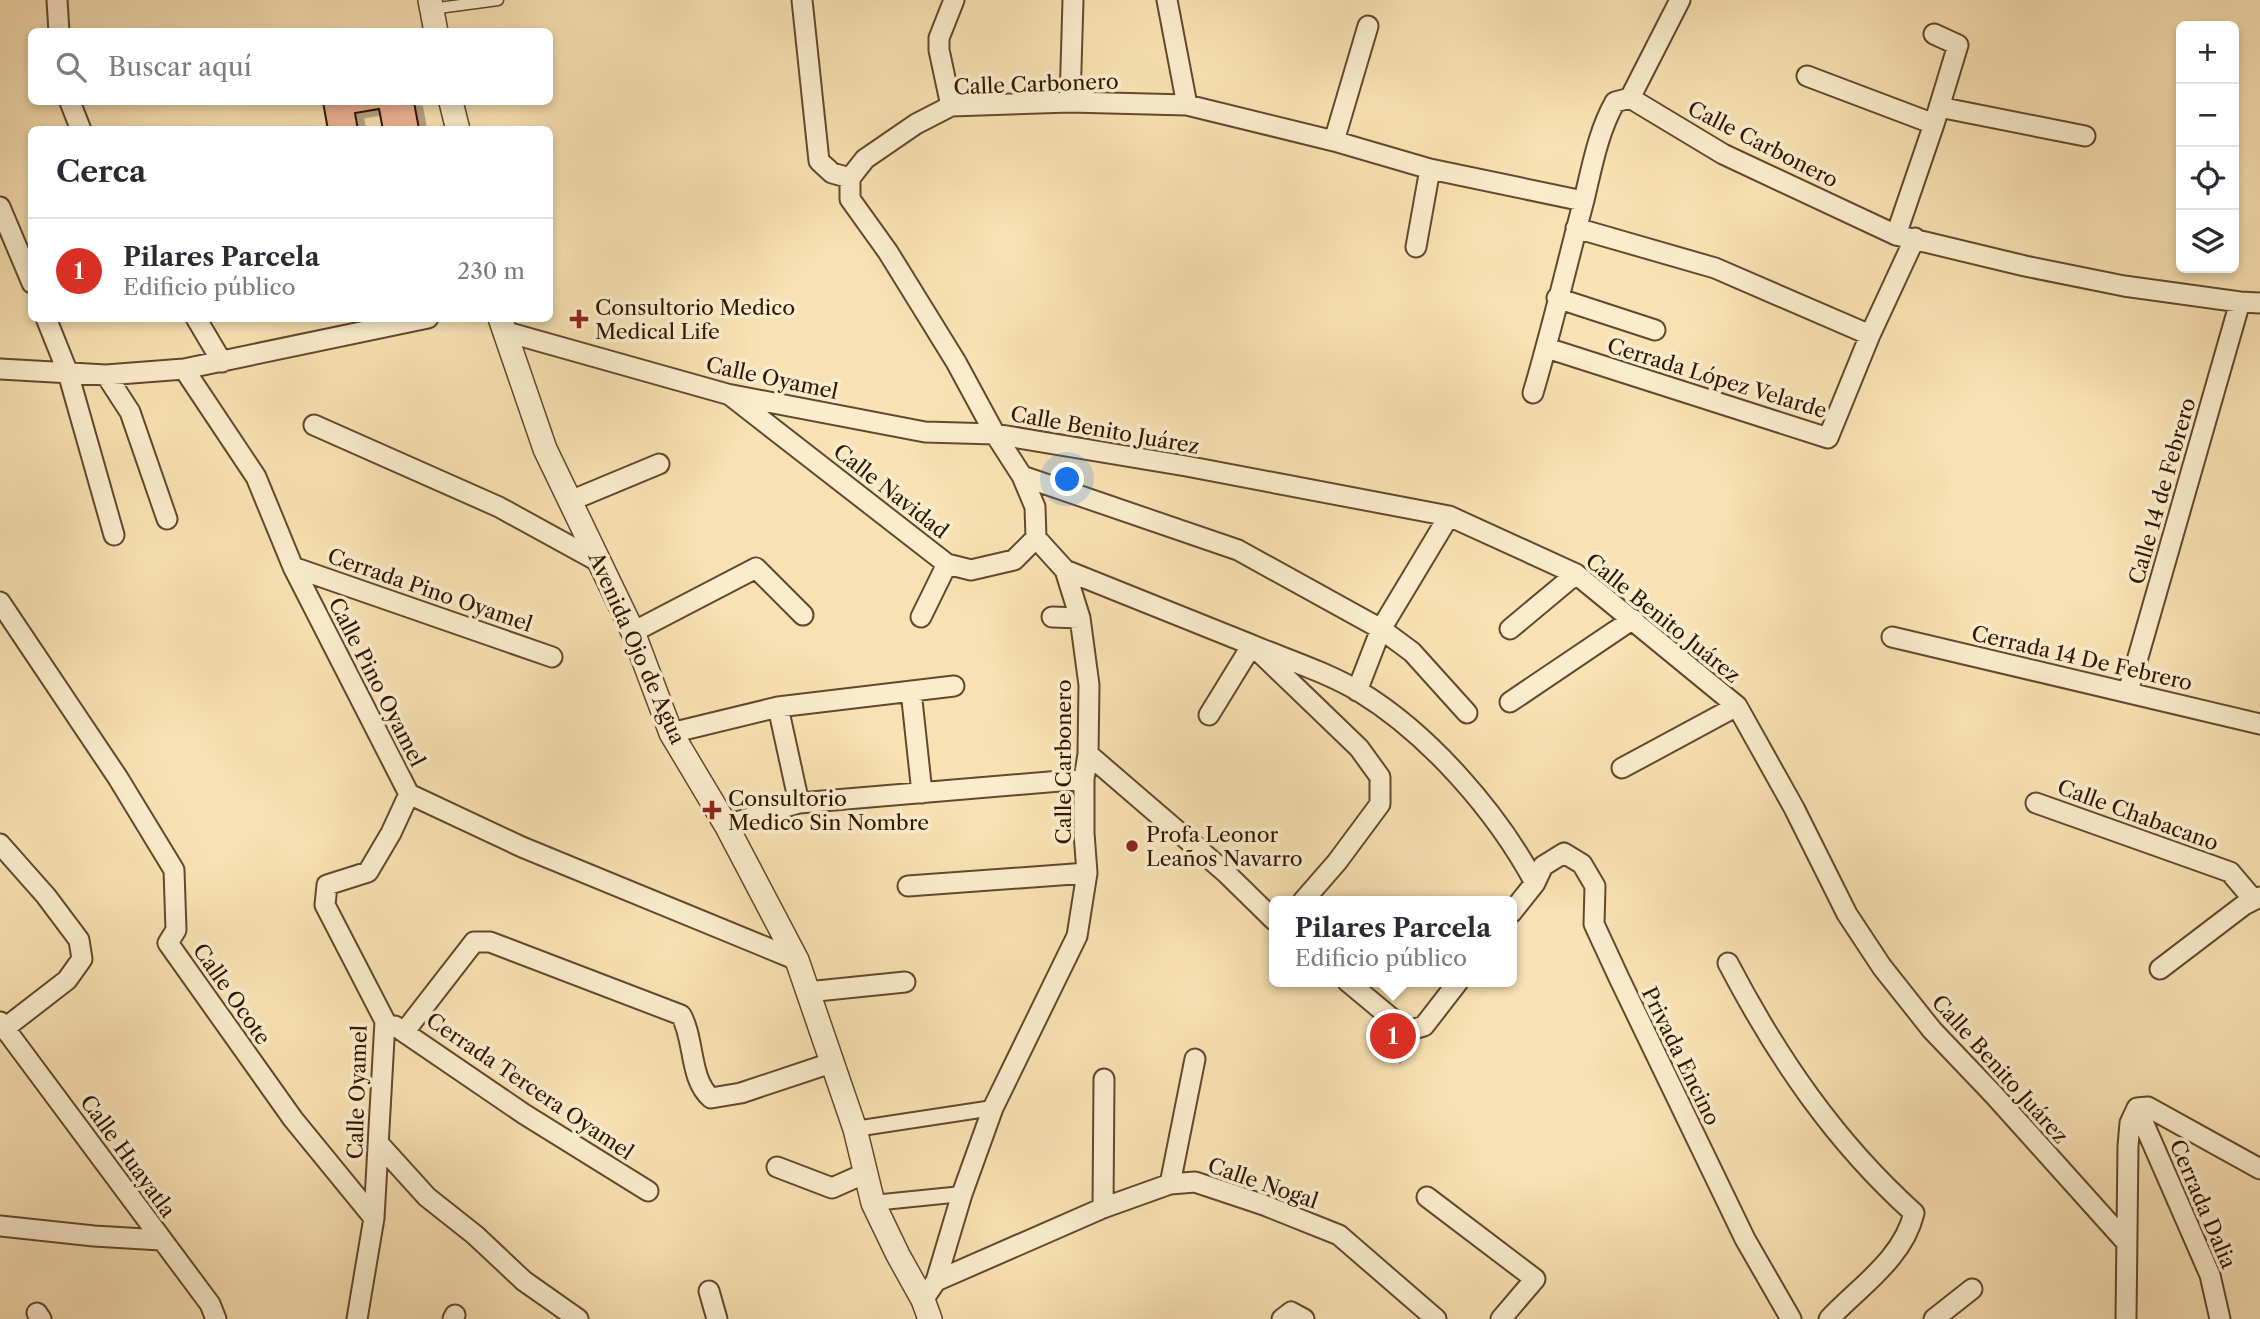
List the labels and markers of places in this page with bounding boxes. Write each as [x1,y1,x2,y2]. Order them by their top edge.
place label: Consultorio Medico Medical Life [595,295,795,344]
marker: Consultorio Medico Medical Life [569,309,589,329]
place label: Consultorio Medico Sin Nombre [728,786,929,835]
marker: Consultorio Medico Sin Nombre [702,800,722,820]
place label: Profa Leonor Leaños Navarro [1146,822,1303,871]
marker: Profa Leonor Leaños Navarro [1124,838,1140,854]
pin: 1 [1370,1010,1416,1062]

